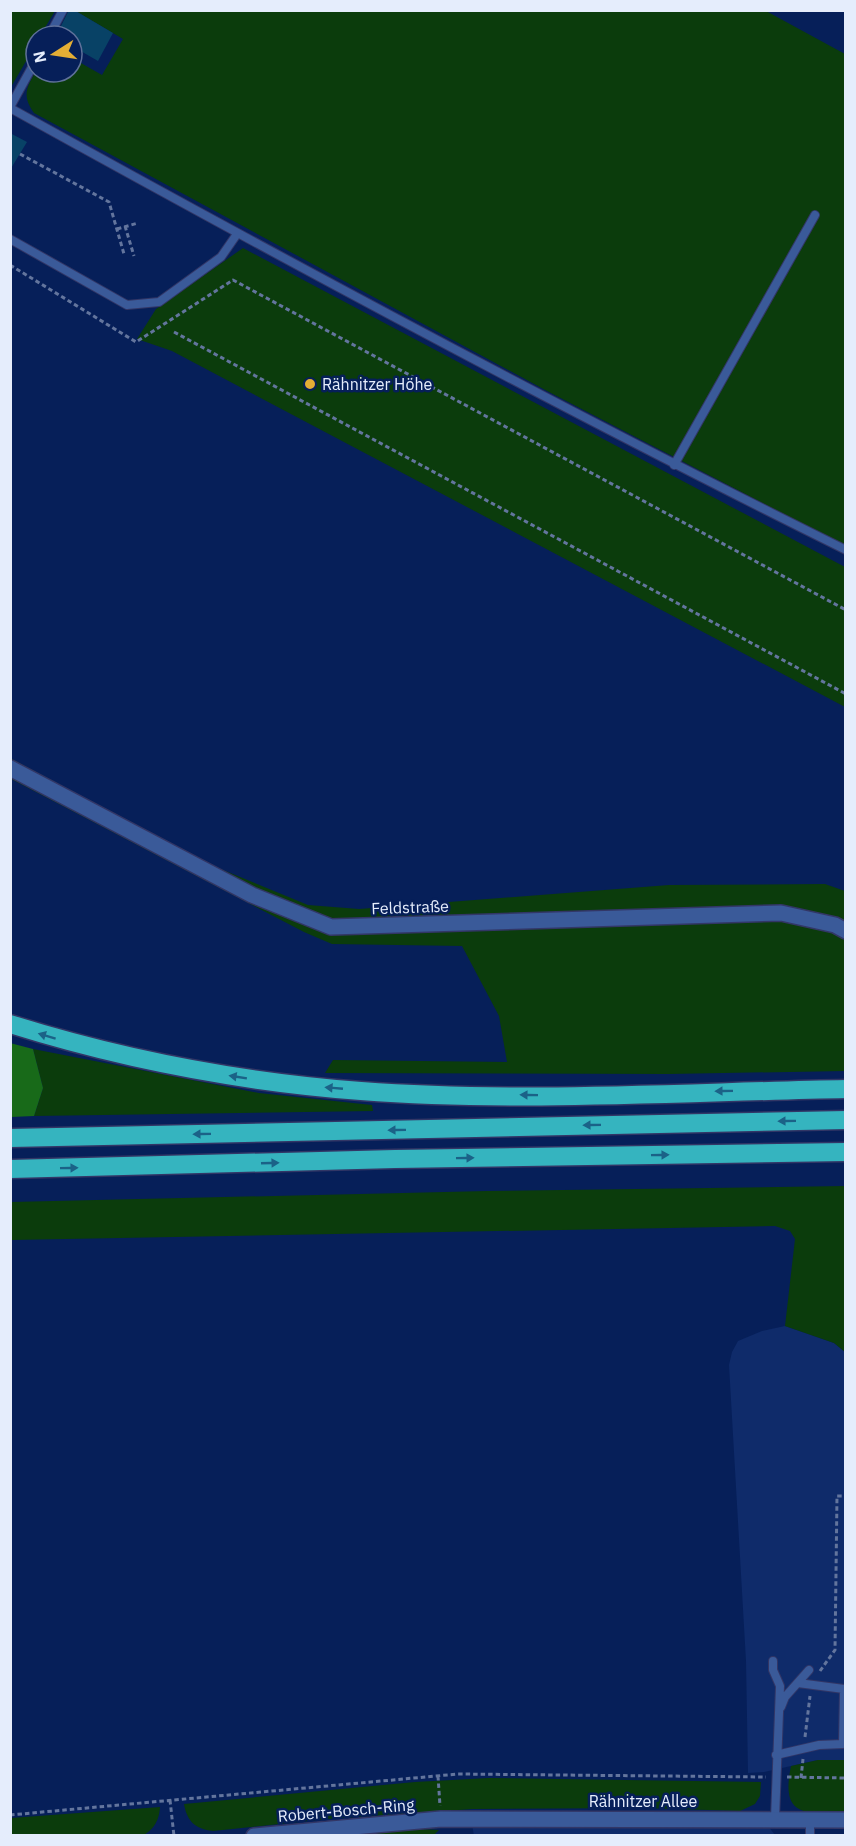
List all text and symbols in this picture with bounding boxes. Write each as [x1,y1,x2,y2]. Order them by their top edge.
north arrow [24,24,84,84]
text: N [28,49,50,65]
place label: Rähnitzer Höhe [322,374,432,394]
marker: Rähnitzer Höhe [303,377,317,391]
street label: Feldstraße [371,896,449,918]
one-way arrow [38,1031,56,1040]
one-way arrow [228,1072,247,1081]
one-way arrow [325,1083,344,1093]
one-way arrow [715,1087,734,1096]
one-way arrow [520,1090,539,1100]
one-way arrow [778,1117,797,1126]
one-way arrow [583,1121,602,1130]
one-way arrow [388,1125,407,1134]
one-way arrow [193,1129,212,1139]
one-way arrow [651,1151,670,1160]
one-way arrow [456,1154,475,1163]
one-way arrow [261,1158,280,1168]
one-way arrow [59,1163,78,1172]
street label: Rähnitzer Allee [589,1791,697,1811]
street label: Robert-Bosch-Ring [277,1794,416,1826]

